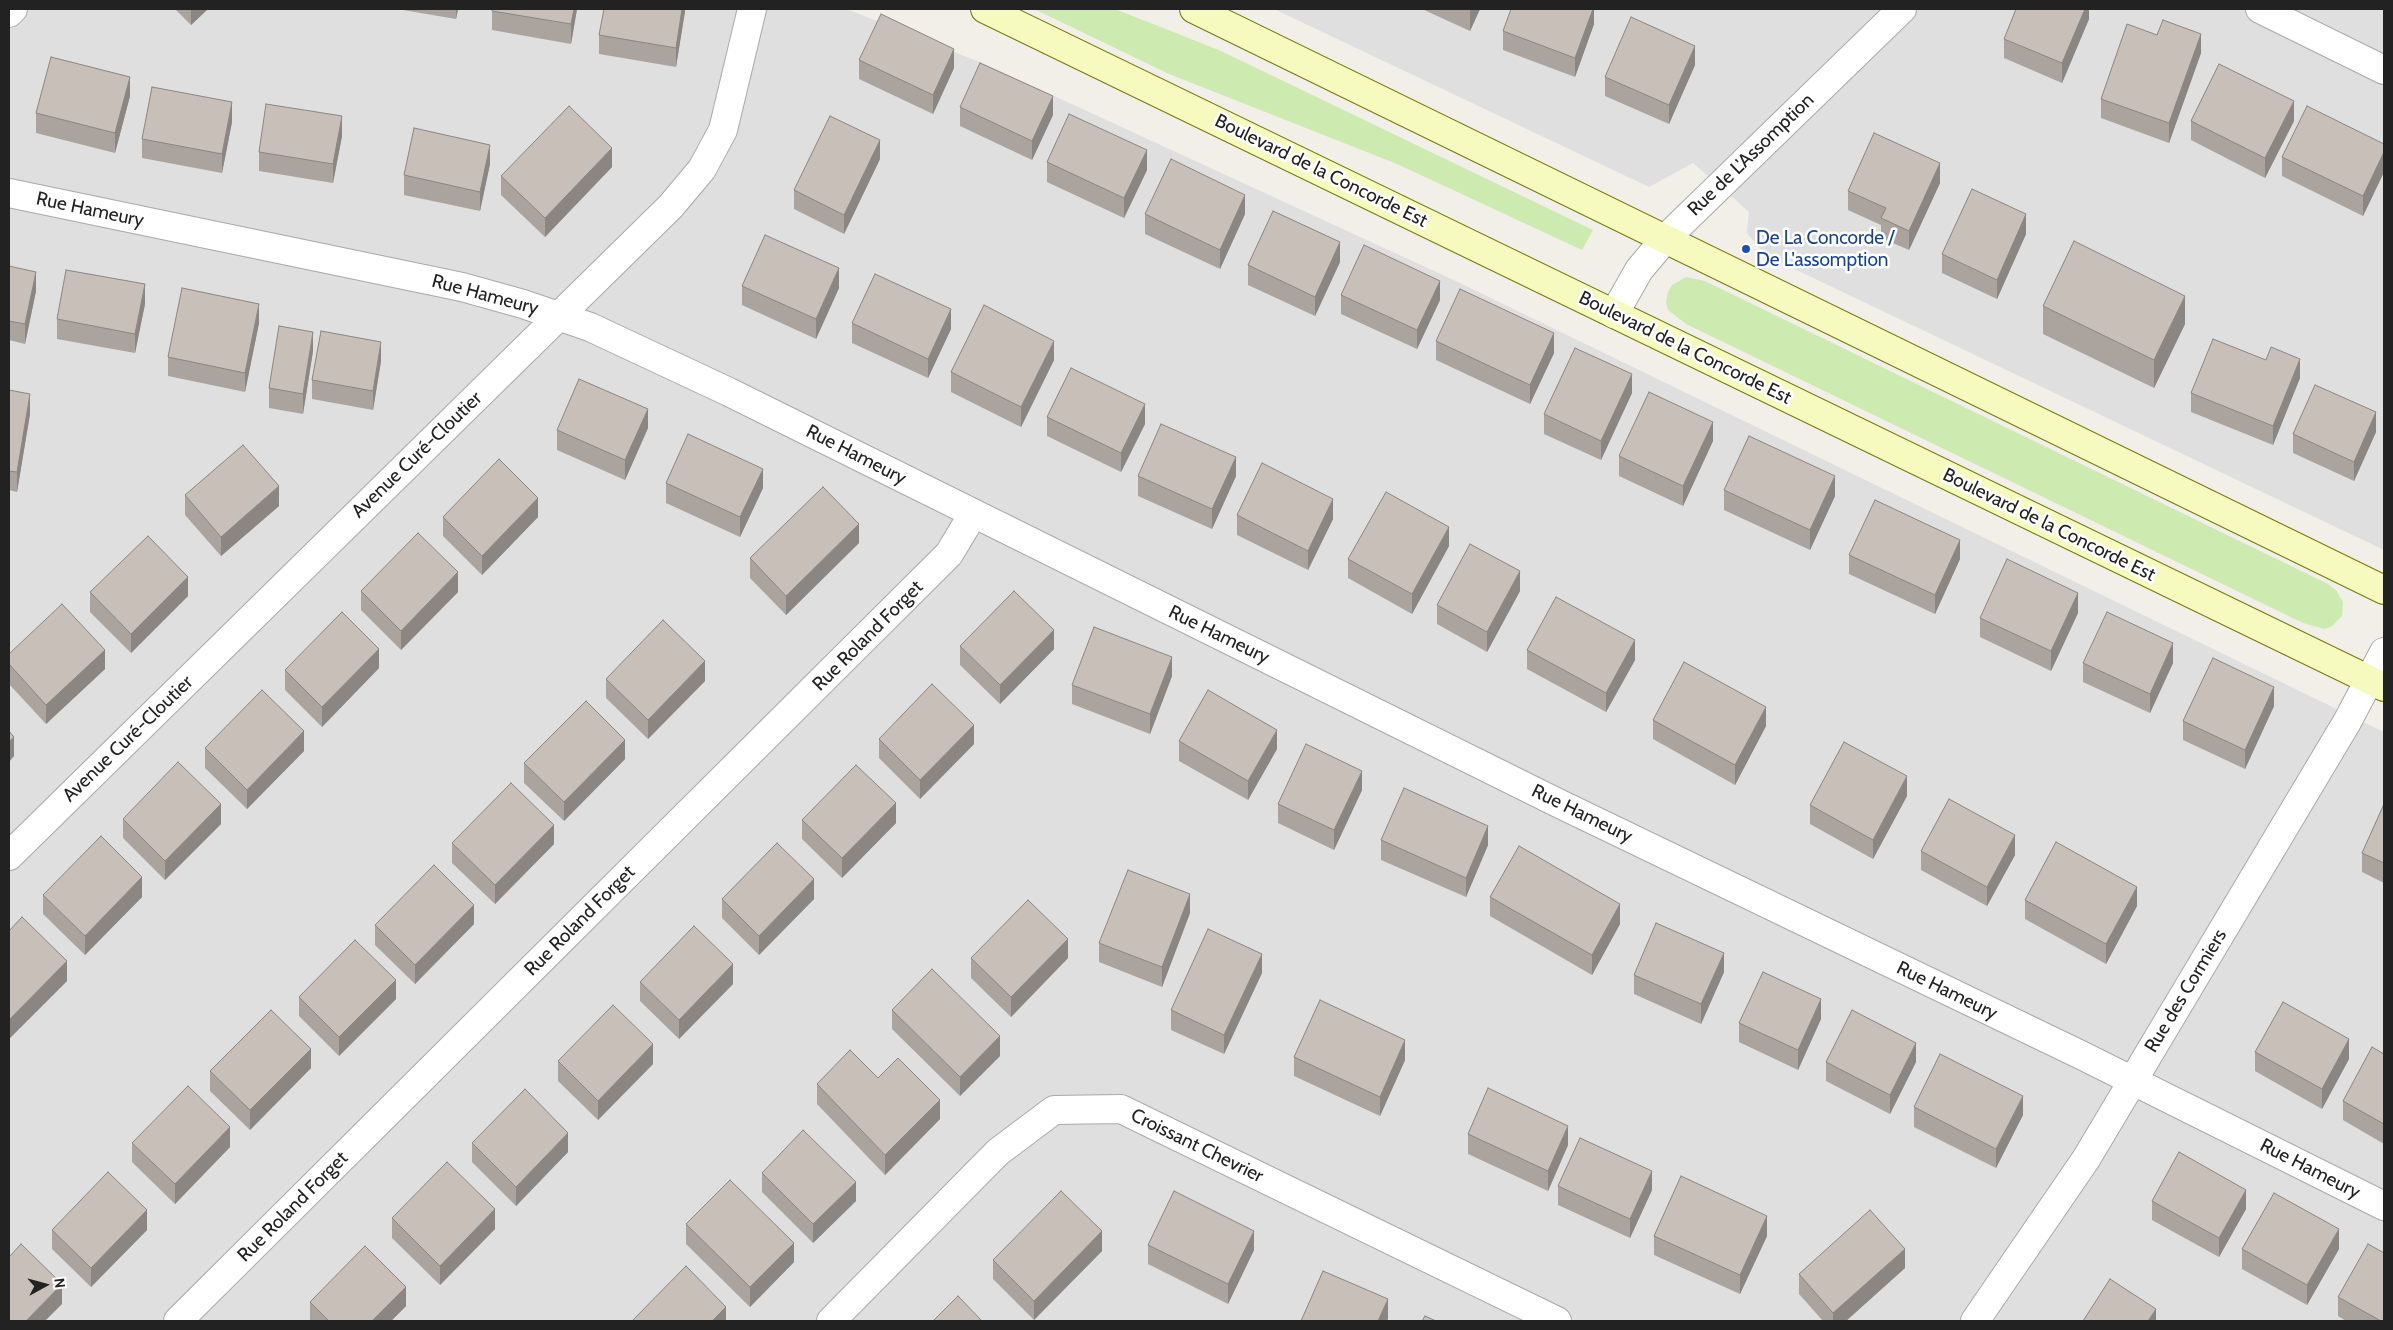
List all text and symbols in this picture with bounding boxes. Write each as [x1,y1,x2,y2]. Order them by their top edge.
street label: Rue de L'Assomption [1683,89,1819,221]
street label: Boulevard de la Concorde Est [1211,110,1431,232]
street label: Rue Hameury [34,187,146,233]
place label: De La Concorde / De L'assomption [1756,227,1895,271]
marker: De La Concorde / De L'assomption [1740,243,1752,255]
street label: Rue Hameury [429,270,541,320]
street label: Boulevard de la Concorde Est [1575,287,1795,409]
street label: Avenue Curé-Cloutier [347,387,487,523]
street label: Rue Hameury [802,420,910,490]
street label: Boulevard de la Concorde Est [1939,464,2159,586]
street label: Rue Roland Forget [808,576,928,696]
street label: Rue Hameury [1165,601,1273,669]
street label: Avenue Curé-Cloutier [58,671,198,807]
street label: Rue Hameury [1528,780,1636,848]
street label: Rue Roland Forget [520,861,640,981]
street label: Rue des Cormiers [2140,925,2232,1057]
street label: Rue Hameury [1893,957,2001,1025]
street label: Croissant Chevrier [1127,1104,1267,1188]
street label: Rue Hameury [2256,1134,2364,1204]
street label: Rue Roland Forget [233,1147,353,1267]
north arrow [20,1260,70,1310]
text: N [50,1277,69,1289]

